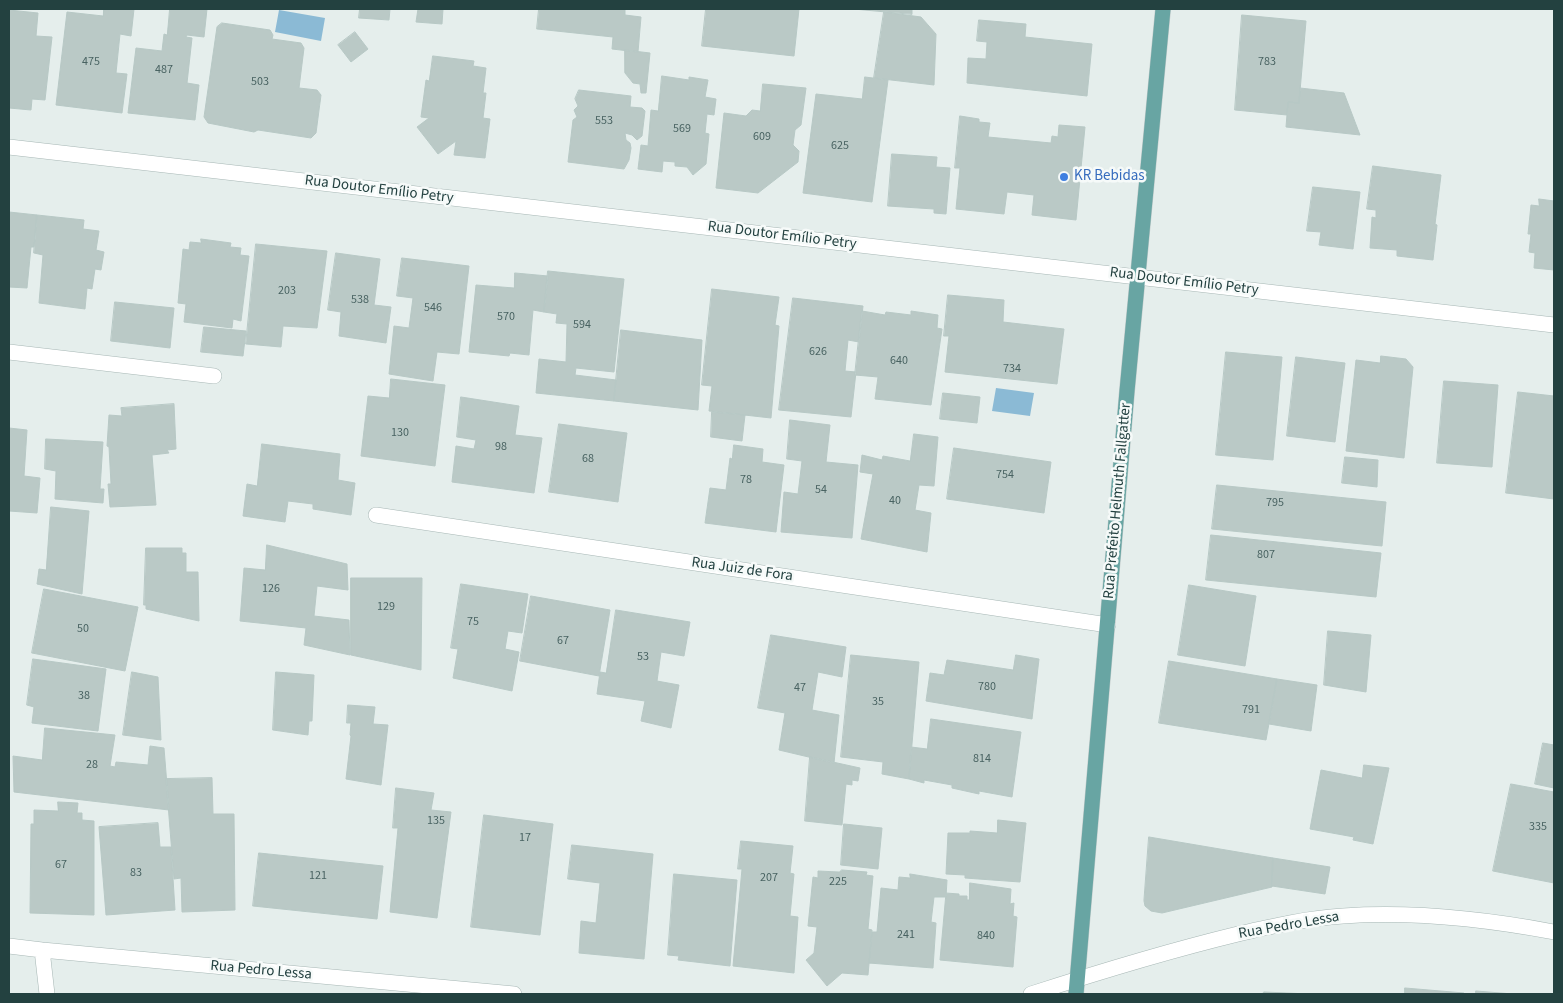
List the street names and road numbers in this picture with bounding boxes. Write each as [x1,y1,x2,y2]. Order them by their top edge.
street label: Rua Doutor Emílio Petry [304,172,454,208]
street label: Rua Doutor Emílio Petry [707,218,857,254]
street label: Rua Doutor Emílio Petry [1109,264,1259,300]
street label: Rua Prefeito Helmuth Fallgatter [1100,402,1136,600]
street label: Rua Juiz de Fora [690,554,794,586]
street label: Rua Pedro Lessa [1237,908,1341,944]
street label: Rua Pedro Lessa [209,958,313,984]

